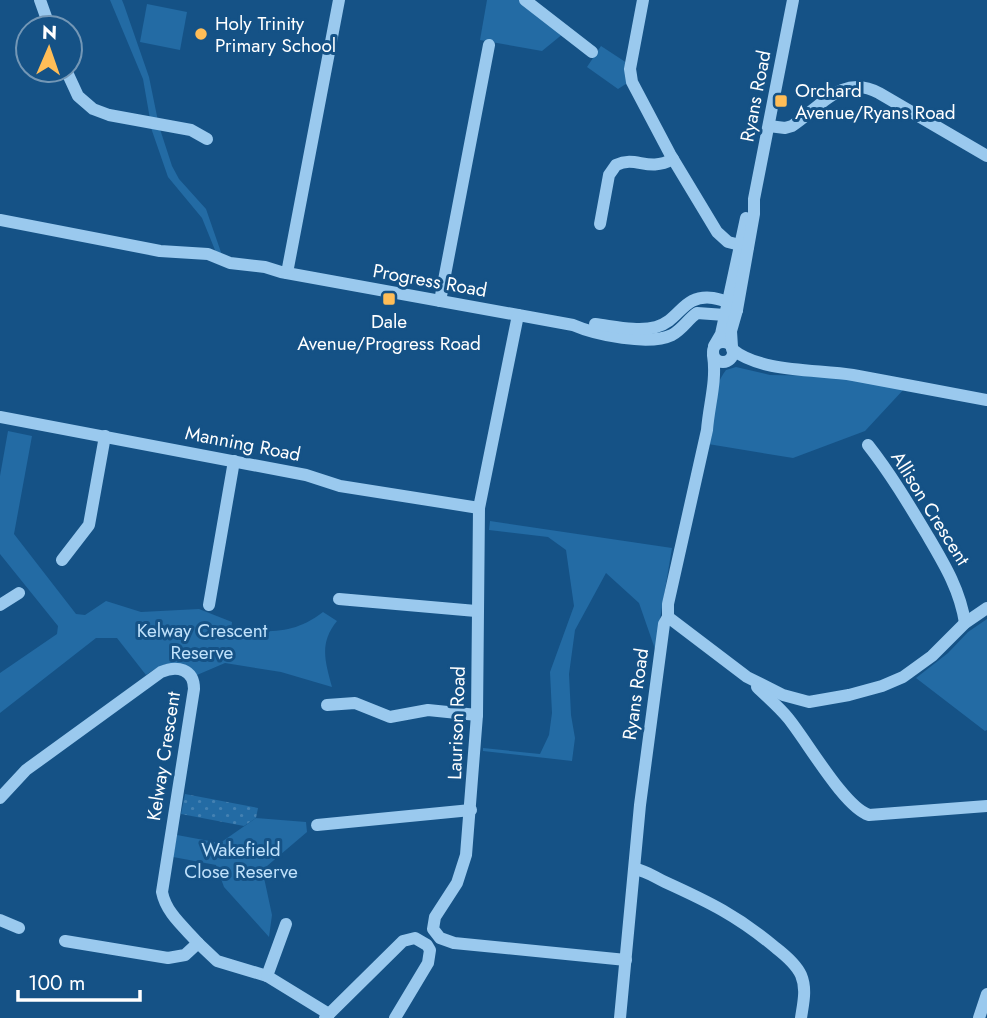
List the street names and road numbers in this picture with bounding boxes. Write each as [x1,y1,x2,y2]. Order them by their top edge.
street label: Ryans Road [733,48,778,144]
street label: Progress Road [371,257,489,304]
street label: Manning Road [183,419,303,468]
street label: Allison Crescent [885,446,977,571]
street label: Ryans Road [616,646,655,742]
street label: Laurison Road [441,666,472,780]
street label: Kelway Crescent [140,689,187,823]

